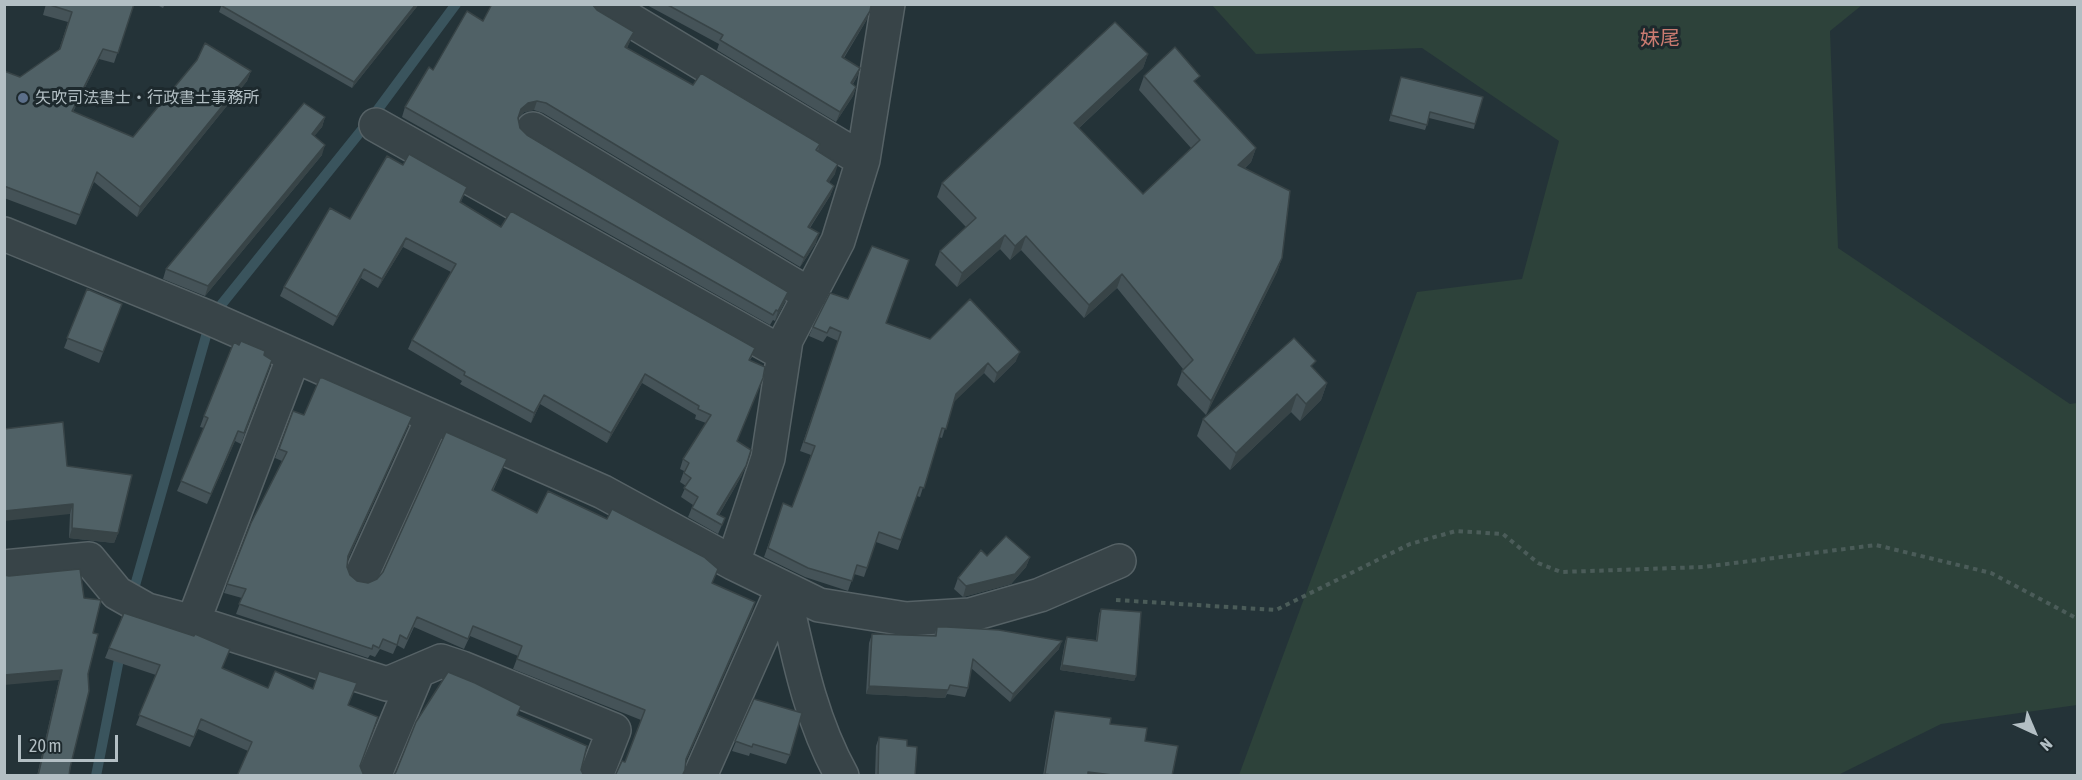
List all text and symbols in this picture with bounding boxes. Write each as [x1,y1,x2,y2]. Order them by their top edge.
district label: 妹尾 [1640,27,1680,51]
place label: 矢吹司法書士・行政書士事務所 [35,88,259,108]
marker: 矢吹司法書士・行政書士事務所 [16,91,30,105]
north arrow [2004,702,2064,762]
scale bar [21,723,122,761]
text: 20 m [29,735,61,756]
text: N [2037,735,2056,755]

